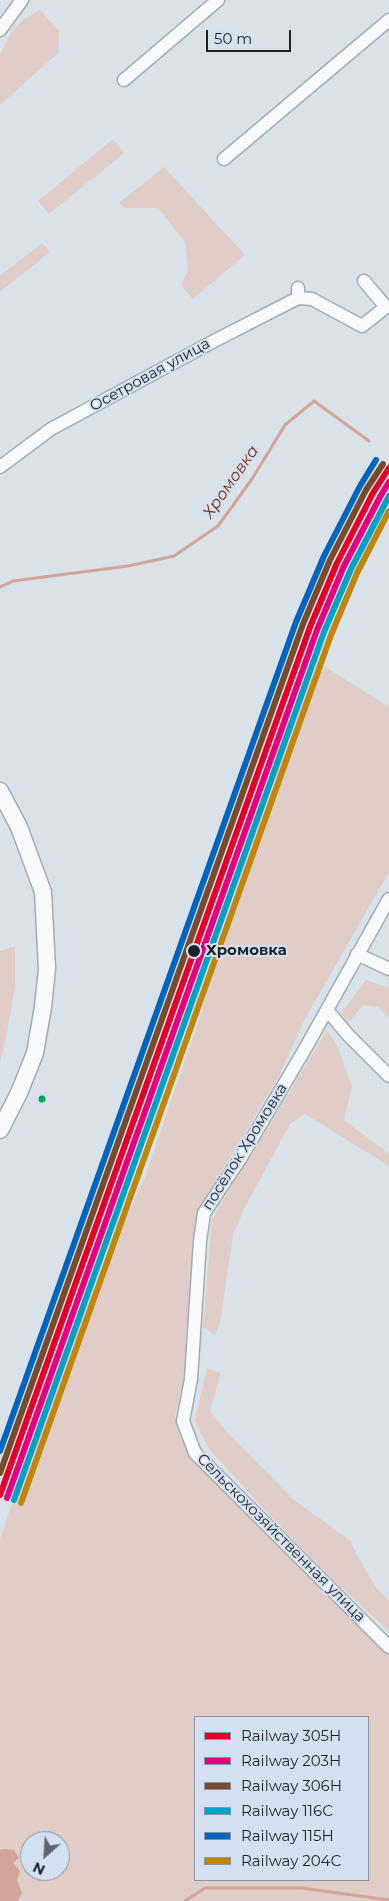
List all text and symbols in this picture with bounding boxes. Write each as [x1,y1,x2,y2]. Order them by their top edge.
scale bar [209,20,294,52]
text: 50 m [214,29,252,48]
street label: Осетровая улица [87,334,213,416]
water label: Хромовка [199,442,263,522]
place label: Хромовка [206,942,287,960]
marker: Хромовка [186,943,202,959]
street label: посёлок Хромовка [199,1080,291,1214]
unlabelled marker [37,1094,47,1104]
street label: Сельскохозяйственная улица [193,1450,369,1626]
legend [194,1716,369,1881]
text: Railway 305Н [241,1726,341,1745]
text: Railway 203Н [241,1751,341,1770]
text: Railway 306Н [241,1776,342,1795]
text: Railway 116С [241,1801,333,1820]
text: Railway 115Н [241,1826,334,1845]
north arrow [20,1831,70,1881]
text: Railway 204С [241,1851,341,1870]
text: N [30,1858,48,1879]

